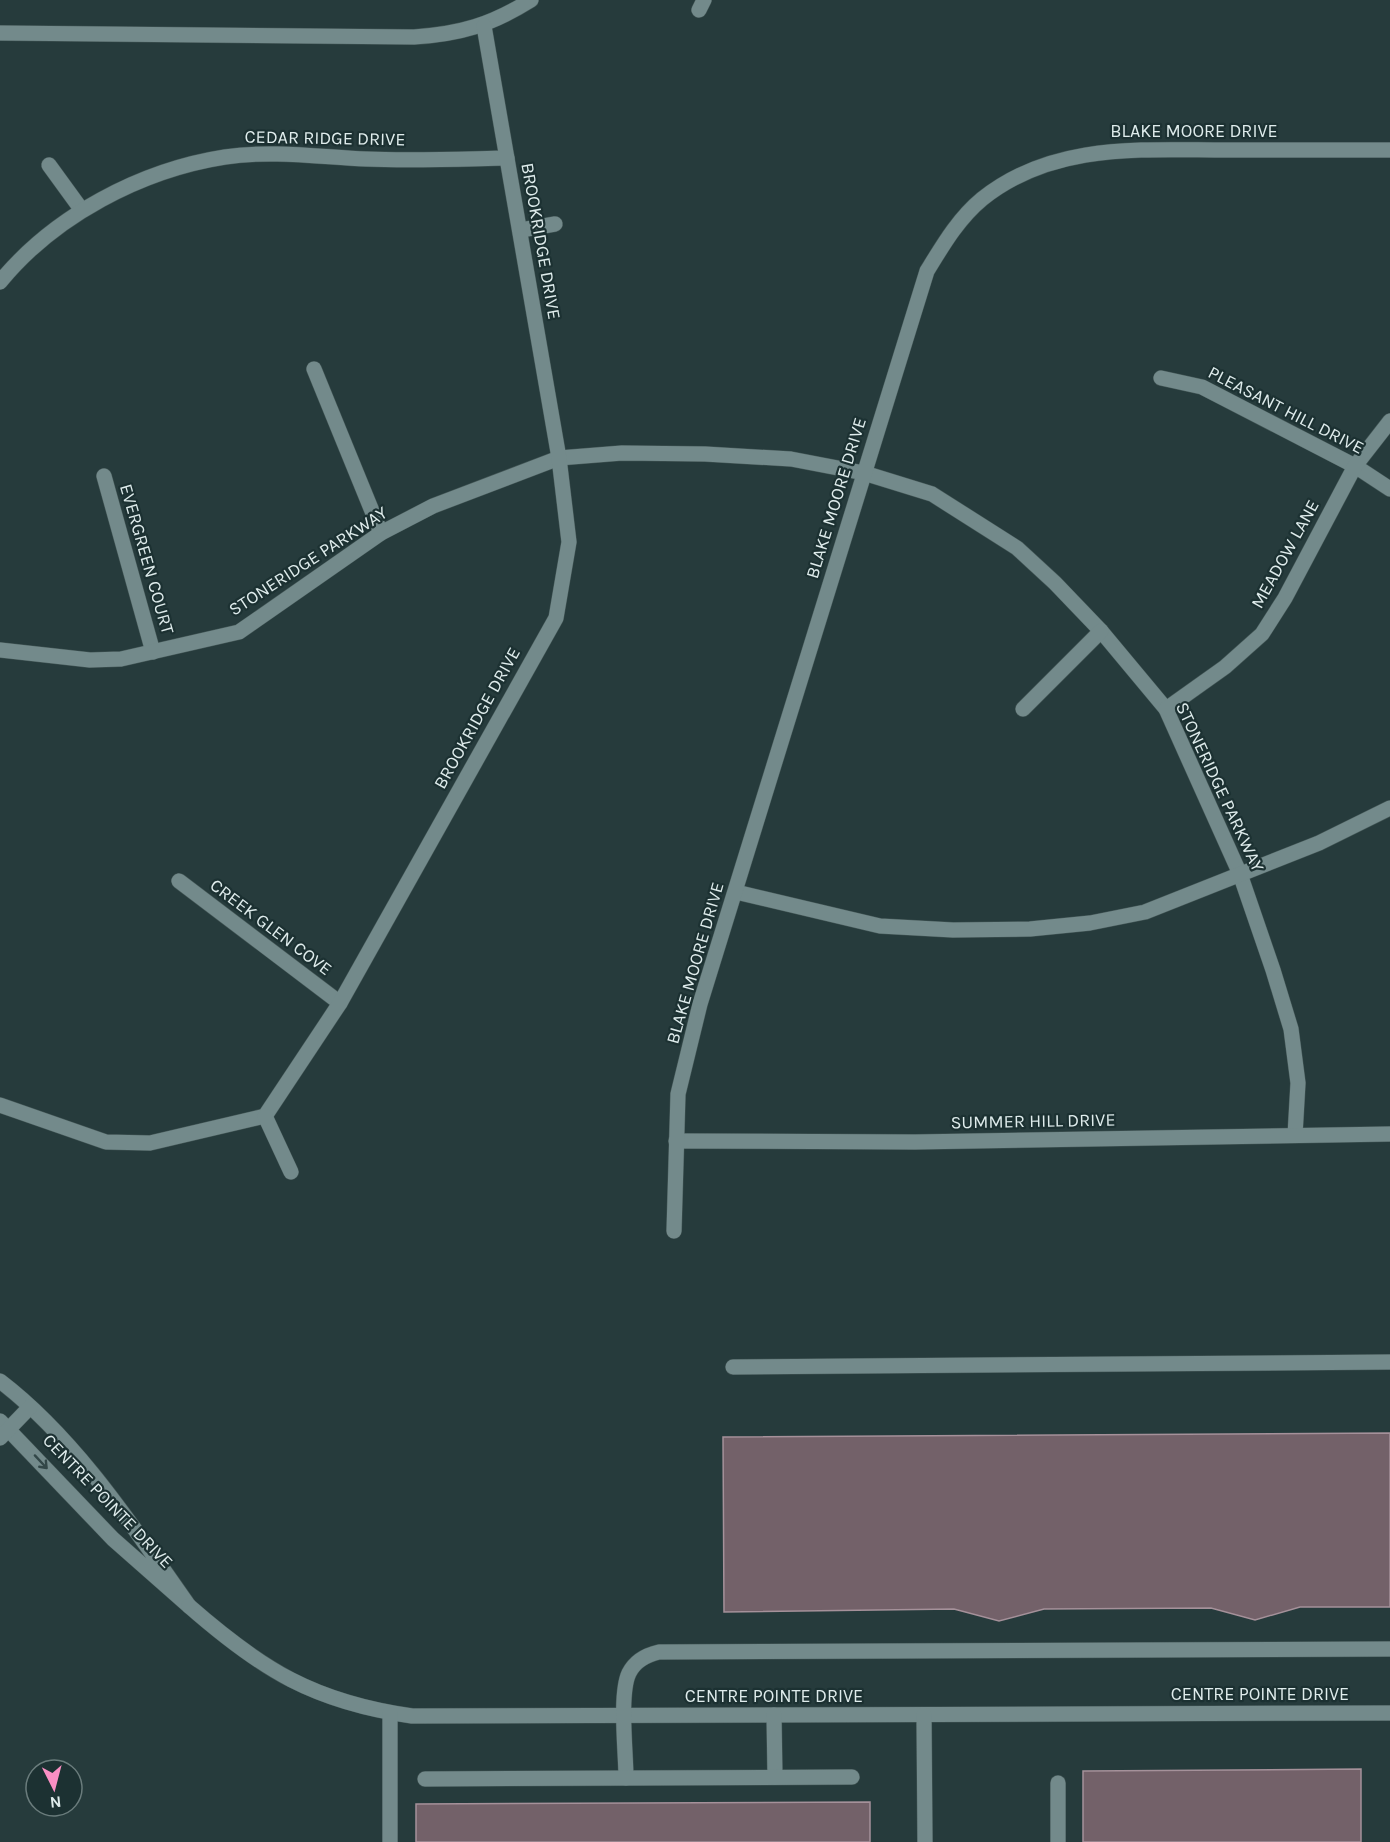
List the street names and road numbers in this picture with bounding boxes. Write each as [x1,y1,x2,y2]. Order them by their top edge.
street label: BLAKE MOORE DRIVE [1110,120,1278,142]
street label: CEDAR RIDGE DRIVE [244,126,406,150]
street label: BROOKRIDGE DRIVE [516,161,566,321]
street label: PLEASANT HILL DRIVE [1204,361,1368,459]
street label: BLAKE MOORE DRIVE [801,415,871,581]
street label: EVERGREEN COURT [115,481,179,637]
street label: MEADOW LANE [1246,496,1324,612]
street label: STONERIDGE PARKWAY [225,501,392,621]
street label: BROOKRIDGE DRIVE [429,643,525,793]
street label: STONERIDGE PARKWAY [1171,699,1269,875]
street label: CREEK GLEN COVE [206,874,336,980]
street label: BLAKE MOORE DRIVE [661,880,729,1046]
street label: SUMMER HILL DRIVE [950,1109,1116,1133]
street label: CENTRE POINTE DRIVE [38,1429,178,1573]
street label: CENTRE POINTE DRIVE [1171,1683,1349,1705]
street label: CENTRE POINTE DRIVE [685,1685,863,1707]

